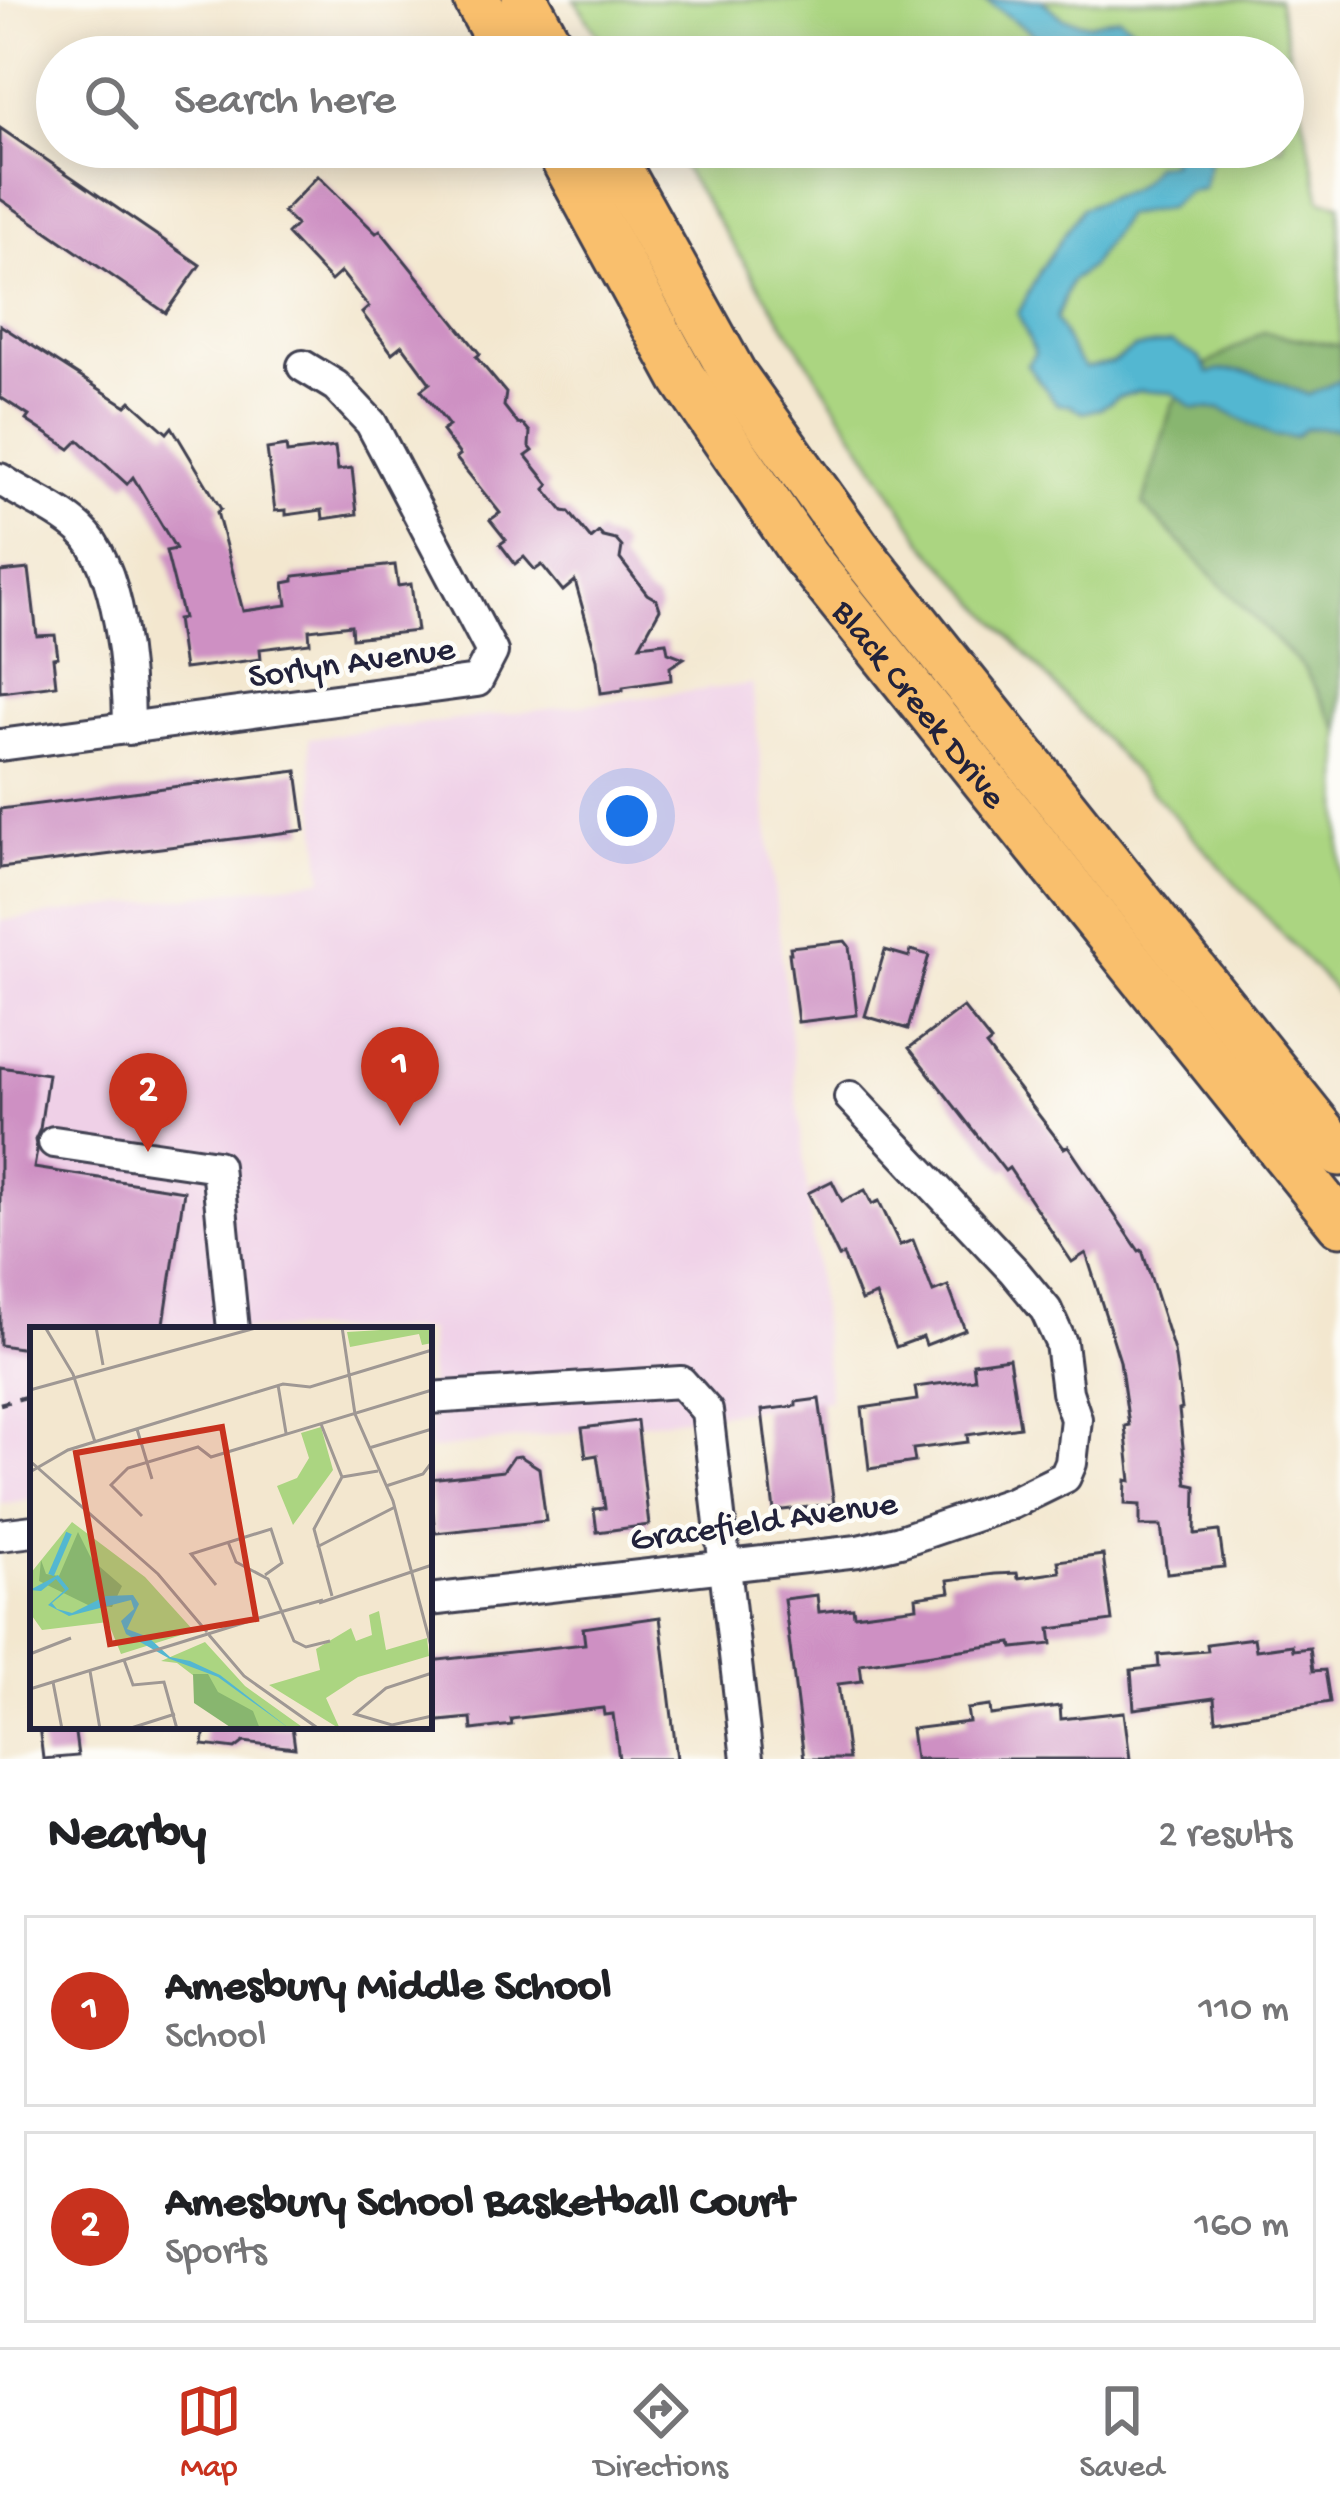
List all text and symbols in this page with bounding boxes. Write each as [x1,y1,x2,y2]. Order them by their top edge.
search box [36,36,1304,168]
icon: search [78,69,144,135]
text: Search here [174,76,396,129]
street label: Black Creek Drive [819,592,1014,820]
street label: Sorlyn Avenue [246,630,458,701]
your location [597,786,657,846]
pin: 1 [361,1027,439,1126]
pin: 2 [109,1053,187,1152]
inset map [30,1327,432,1729]
street label: Gracefield Avenue [627,1484,901,1564]
text: Nearby [48,1807,206,1867]
text: 2 results [1158,1814,1292,1860]
text: Amesbury Middle School [165,1962,611,2015]
text: 1 [82,1988,98,2034]
text: 110 m [1198,1988,1289,2034]
text: School [165,2015,266,2061]
text: Amesbury School Basketball Court [165,2178,793,2231]
text: 2 [80,2204,100,2250]
text: 160 m [1194,2204,1289,2250]
text: Sports [165,2231,267,2277]
tab: Map [176,2378,242,2488]
tab: Directions [594,2378,728,2488]
tab: Saved [1080,2378,1164,2488]

